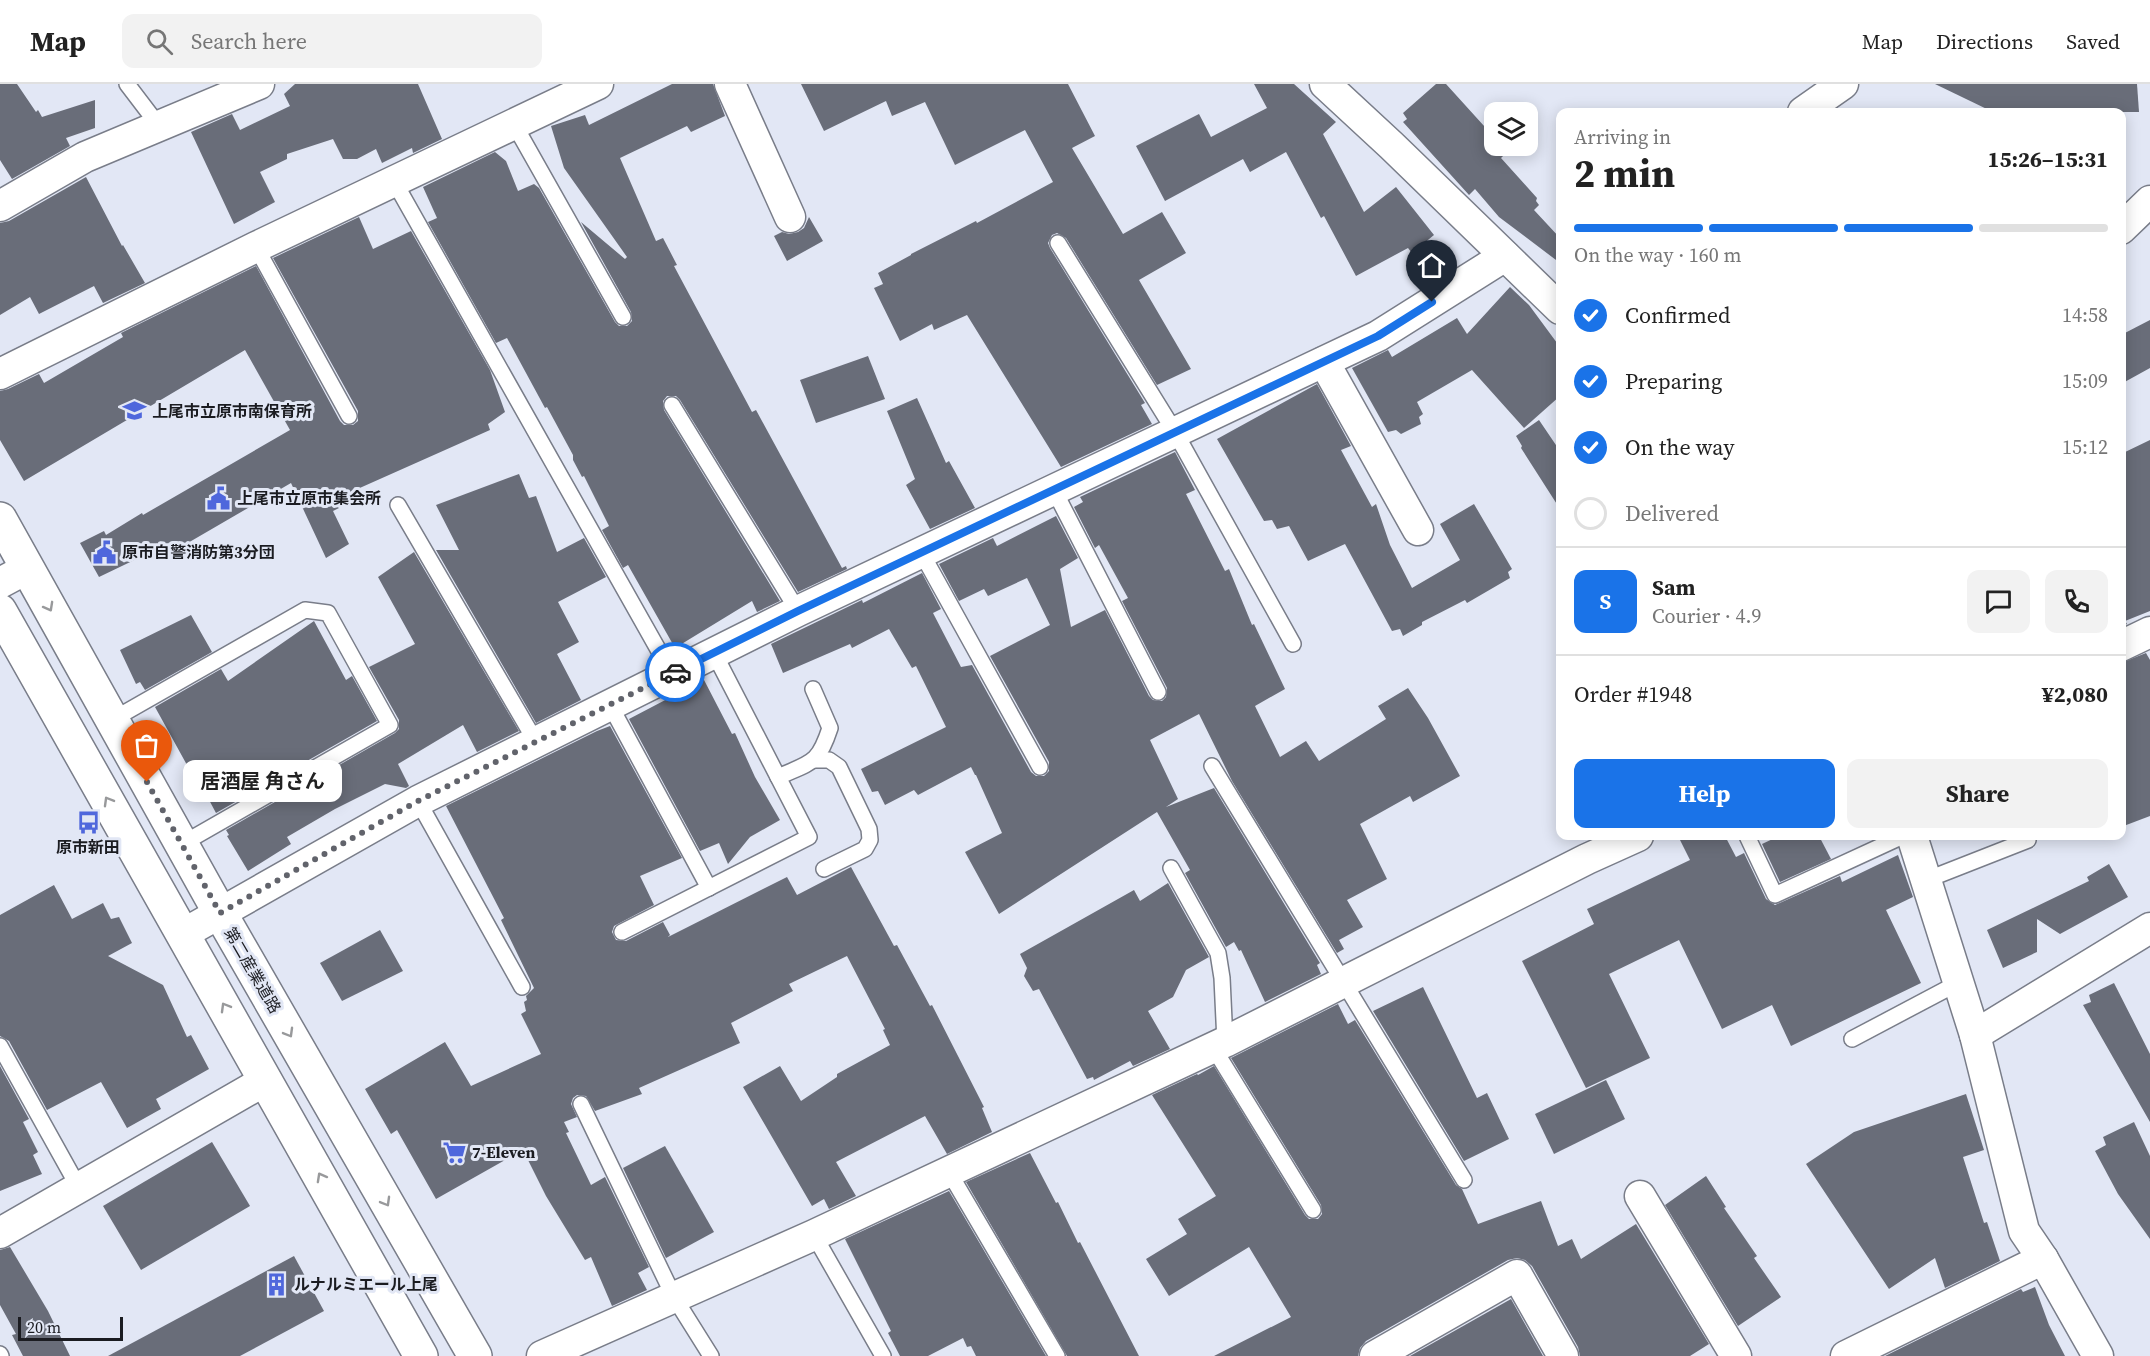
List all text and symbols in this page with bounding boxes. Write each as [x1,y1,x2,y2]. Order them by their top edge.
search box [122,14,542,68]
text: Map [30,22,86,60]
icon: search [143,25,176,58]
text: Search here [191,26,307,56]
text: Map [1862,27,1903,56]
text: Directions [1936,27,2033,56]
text: Saved [2066,27,2120,56]
map controls [1484,102,1538,156]
button: layers [1484,102,1538,156]
text: Arriving in [1574,123,1671,151]
text: 15:26–15:31 [1988,144,2108,174]
text: 2 min [1574,147,1675,200]
pin [1406,240,1457,302]
text: On the way · 160 m [1574,241,1741,269]
icon: home [1415,249,1448,282]
icon: check [1574,299,1607,332]
text: Confirmed [1625,300,1730,330]
text: 14:58 [2062,301,2108,329]
icon: check [1574,365,1607,398]
text: Preparing [1625,366,1722,396]
text: 15:09 [2062,367,2108,395]
school or university icon: 上尾市立原市南保育所 [121,398,147,424]
place label: 上尾市立原市南保育所 [152,400,312,422]
icon: check [1574,431,1607,464]
text: On the way [1625,432,1734,462]
text: 15:12 [2062,433,2108,461]
public building icon: 上尾市立原市集会所 [206,485,232,511]
place label: 上尾市立原市集会所 [237,487,381,509]
text: Delivered [1625,498,1719,528]
public building icon: 原市自警消防第3分団 [91,539,117,565]
place label: 原市自警消防第3分団 [122,541,275,563]
button: chat [1967,570,2030,633]
button: phone [2045,570,2108,633]
text: Sam [1652,572,1696,602]
text: S [1600,586,1611,616]
one-way arrow [42,600,53,611]
text: Courier · 4.9 [1652,602,1761,630]
courier [645,642,705,702]
icon: car [659,656,692,689]
text: Order #1948 [1574,679,1692,709]
text: ¥2,080 [2042,679,2108,709]
pin [121,720,172,782]
icon: bag [130,729,163,762]
button: Help [1574,759,1835,828]
button: Share [1847,759,2108,828]
callout: 居酒屋 角さん [183,761,342,803]
text: 居酒屋 角さん [200,767,325,795]
one-way arrow [103,797,115,807]
bus stop icon: 原市新田 [75,809,101,835]
place label: 原市新田 [56,836,120,858]
street label: 第二産業道路 [219,923,287,1017]
one-way arrow [220,1003,232,1013]
one-way arrow [282,1027,293,1037]
supermarket icon: 7-Eleven [441,1139,467,1165]
place label: 7-Eleven [472,1141,535,1163]
one-way arrow [316,1173,328,1183]
one-way arrow [379,1196,390,1206]
building icon: ルナルミエール上尾 [263,1271,289,1297]
place label: ルナルミエール上尾 [294,1273,438,1295]
scale bar [18,1314,123,1342]
text: 20 m [27,1316,61,1338]

